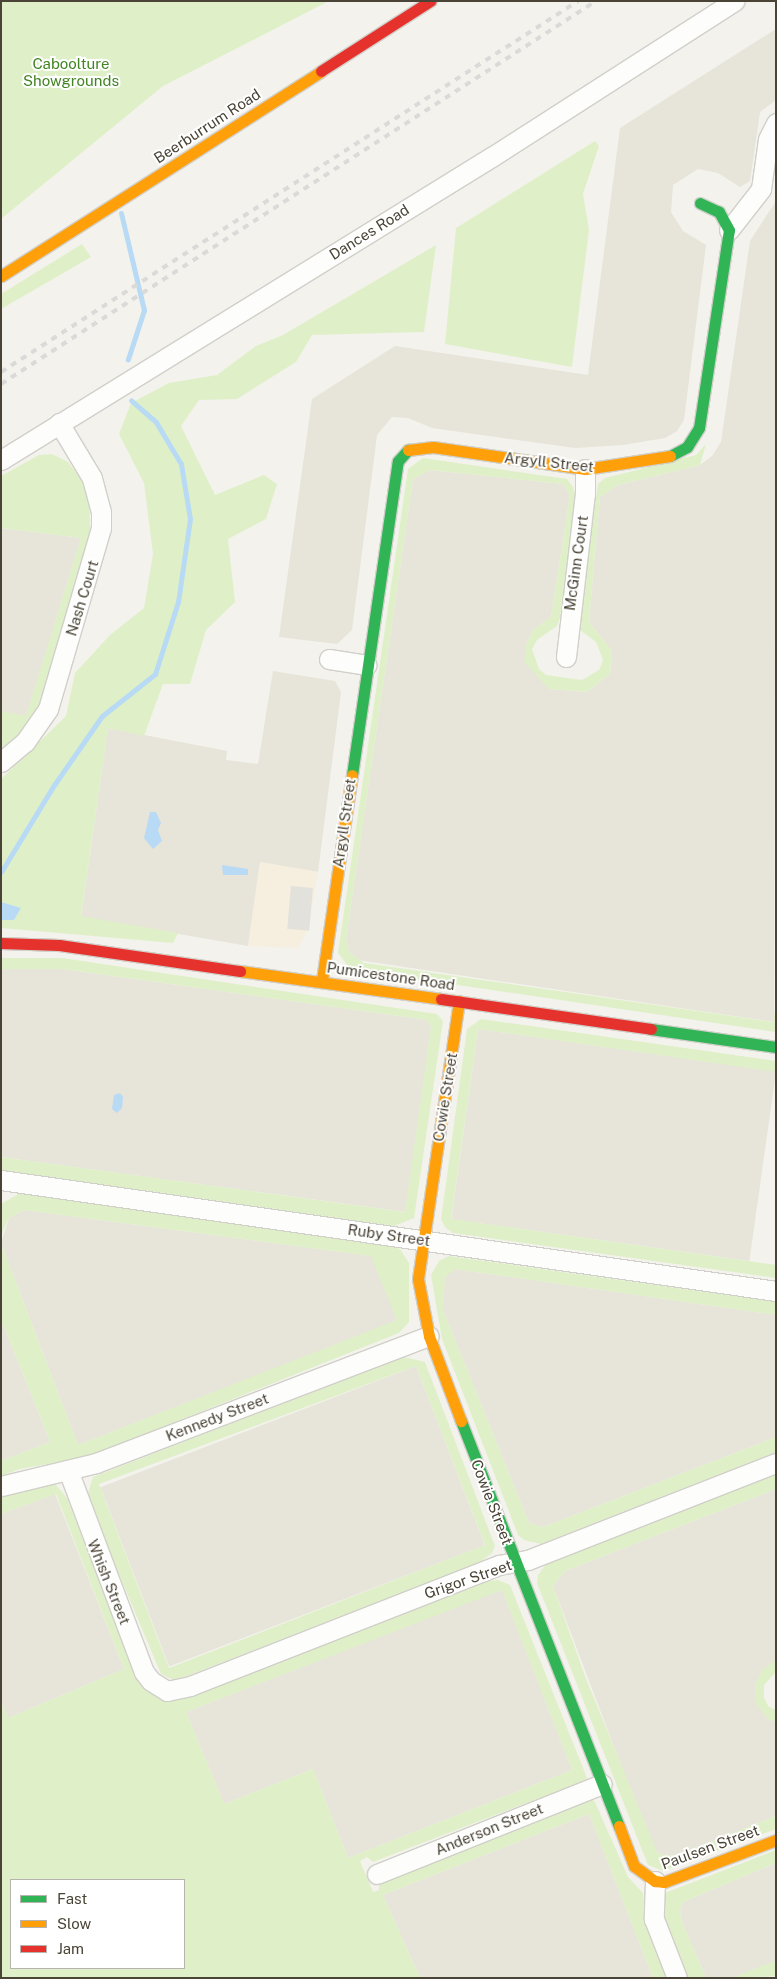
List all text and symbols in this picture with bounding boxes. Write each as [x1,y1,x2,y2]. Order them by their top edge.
park label: Caboolture Showgrounds [23,54,119,89]
street label: Beerburrum Road [150,85,264,167]
street label: Dances Road [326,200,412,264]
street label: Argyll Street [503,448,595,476]
street label: McGinn Court [560,514,592,612]
street label: Nash Court [62,558,102,638]
street label: Argyll Street [329,777,359,869]
street label: Pumicestone Road [326,958,456,994]
street label: Cowie Street [429,1051,461,1143]
street label: Ruby Street [347,1220,431,1250]
street label: Kennedy Street [163,1389,271,1445]
street label: Cowie Street [467,1457,517,1547]
street label: Whish Street [84,1537,134,1627]
street label: Grigor Street [422,1556,514,1602]
street label: Anderson Street [432,1799,546,1859]
street label: Paulsen Street [659,1821,761,1873]
legend [10,1879,185,1969]
text: Fast [57,1890,87,1907]
text: Slow [57,1915,91,1932]
text: Jam [57,1940,84,1957]

